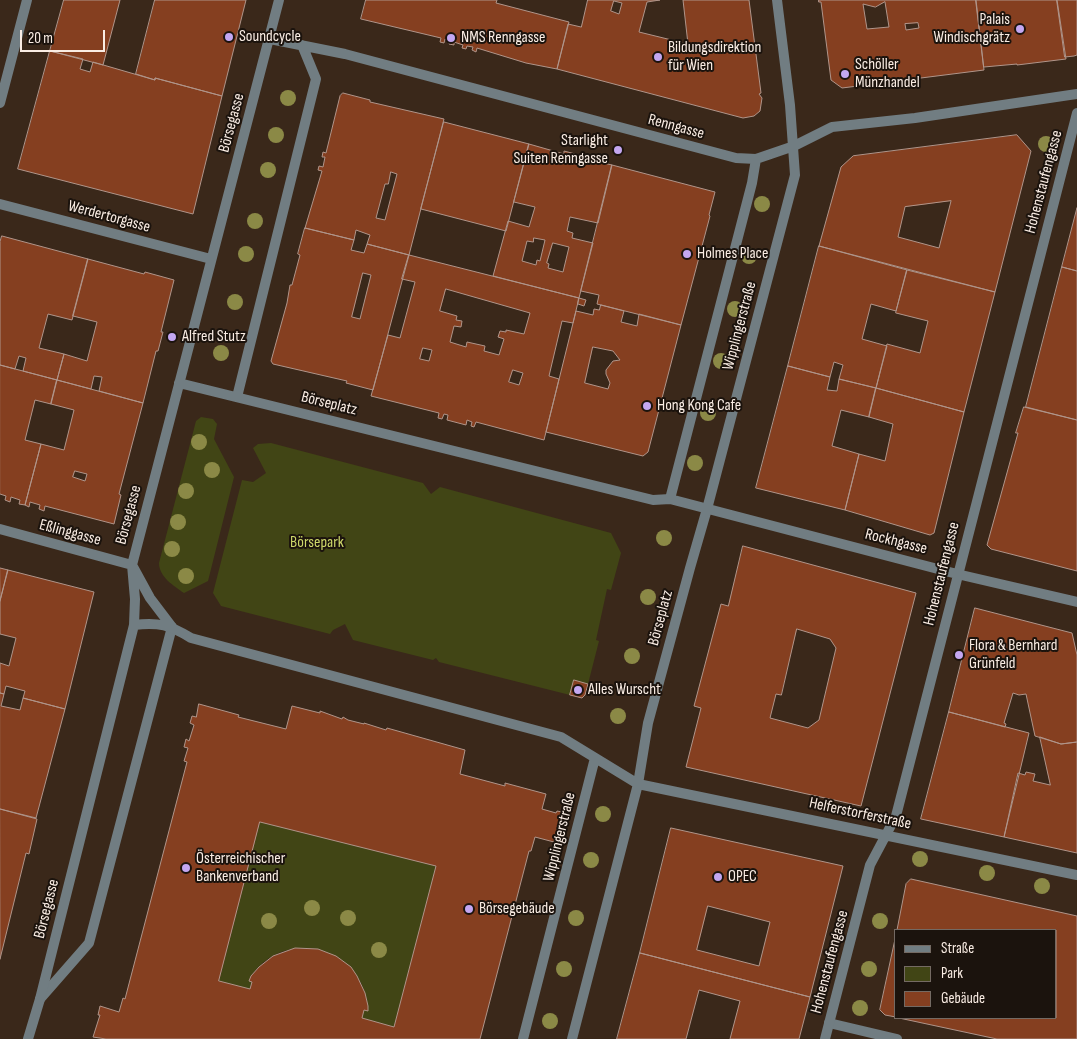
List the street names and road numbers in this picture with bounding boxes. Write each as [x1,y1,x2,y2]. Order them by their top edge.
street label: Börsegasse [215,91,249,155]
street label: Renngasse [646,110,706,144]
street label: Hohenstaufengasse [1021,128,1067,236]
street label: Werdertorgasse [66,197,152,237]
street label: Wipplingerstraße [719,279,761,373]
street label: Börseplatz [299,388,359,420]
street label: Börsegasse [112,483,146,547]
street label: Eßlinggasse [37,516,103,550]
street label: Hohenstaufengasse [920,520,964,628]
street label: Rockhgasse [863,525,929,559]
street label: Börseplatz [644,588,678,648]
street label: Wipplingerstraße [540,790,580,884]
street label: Helferstorferstraße [807,794,913,834]
street label: Börsegasse [30,877,64,941]
street label: Hohenstaufengasse [807,908,853,1016]

